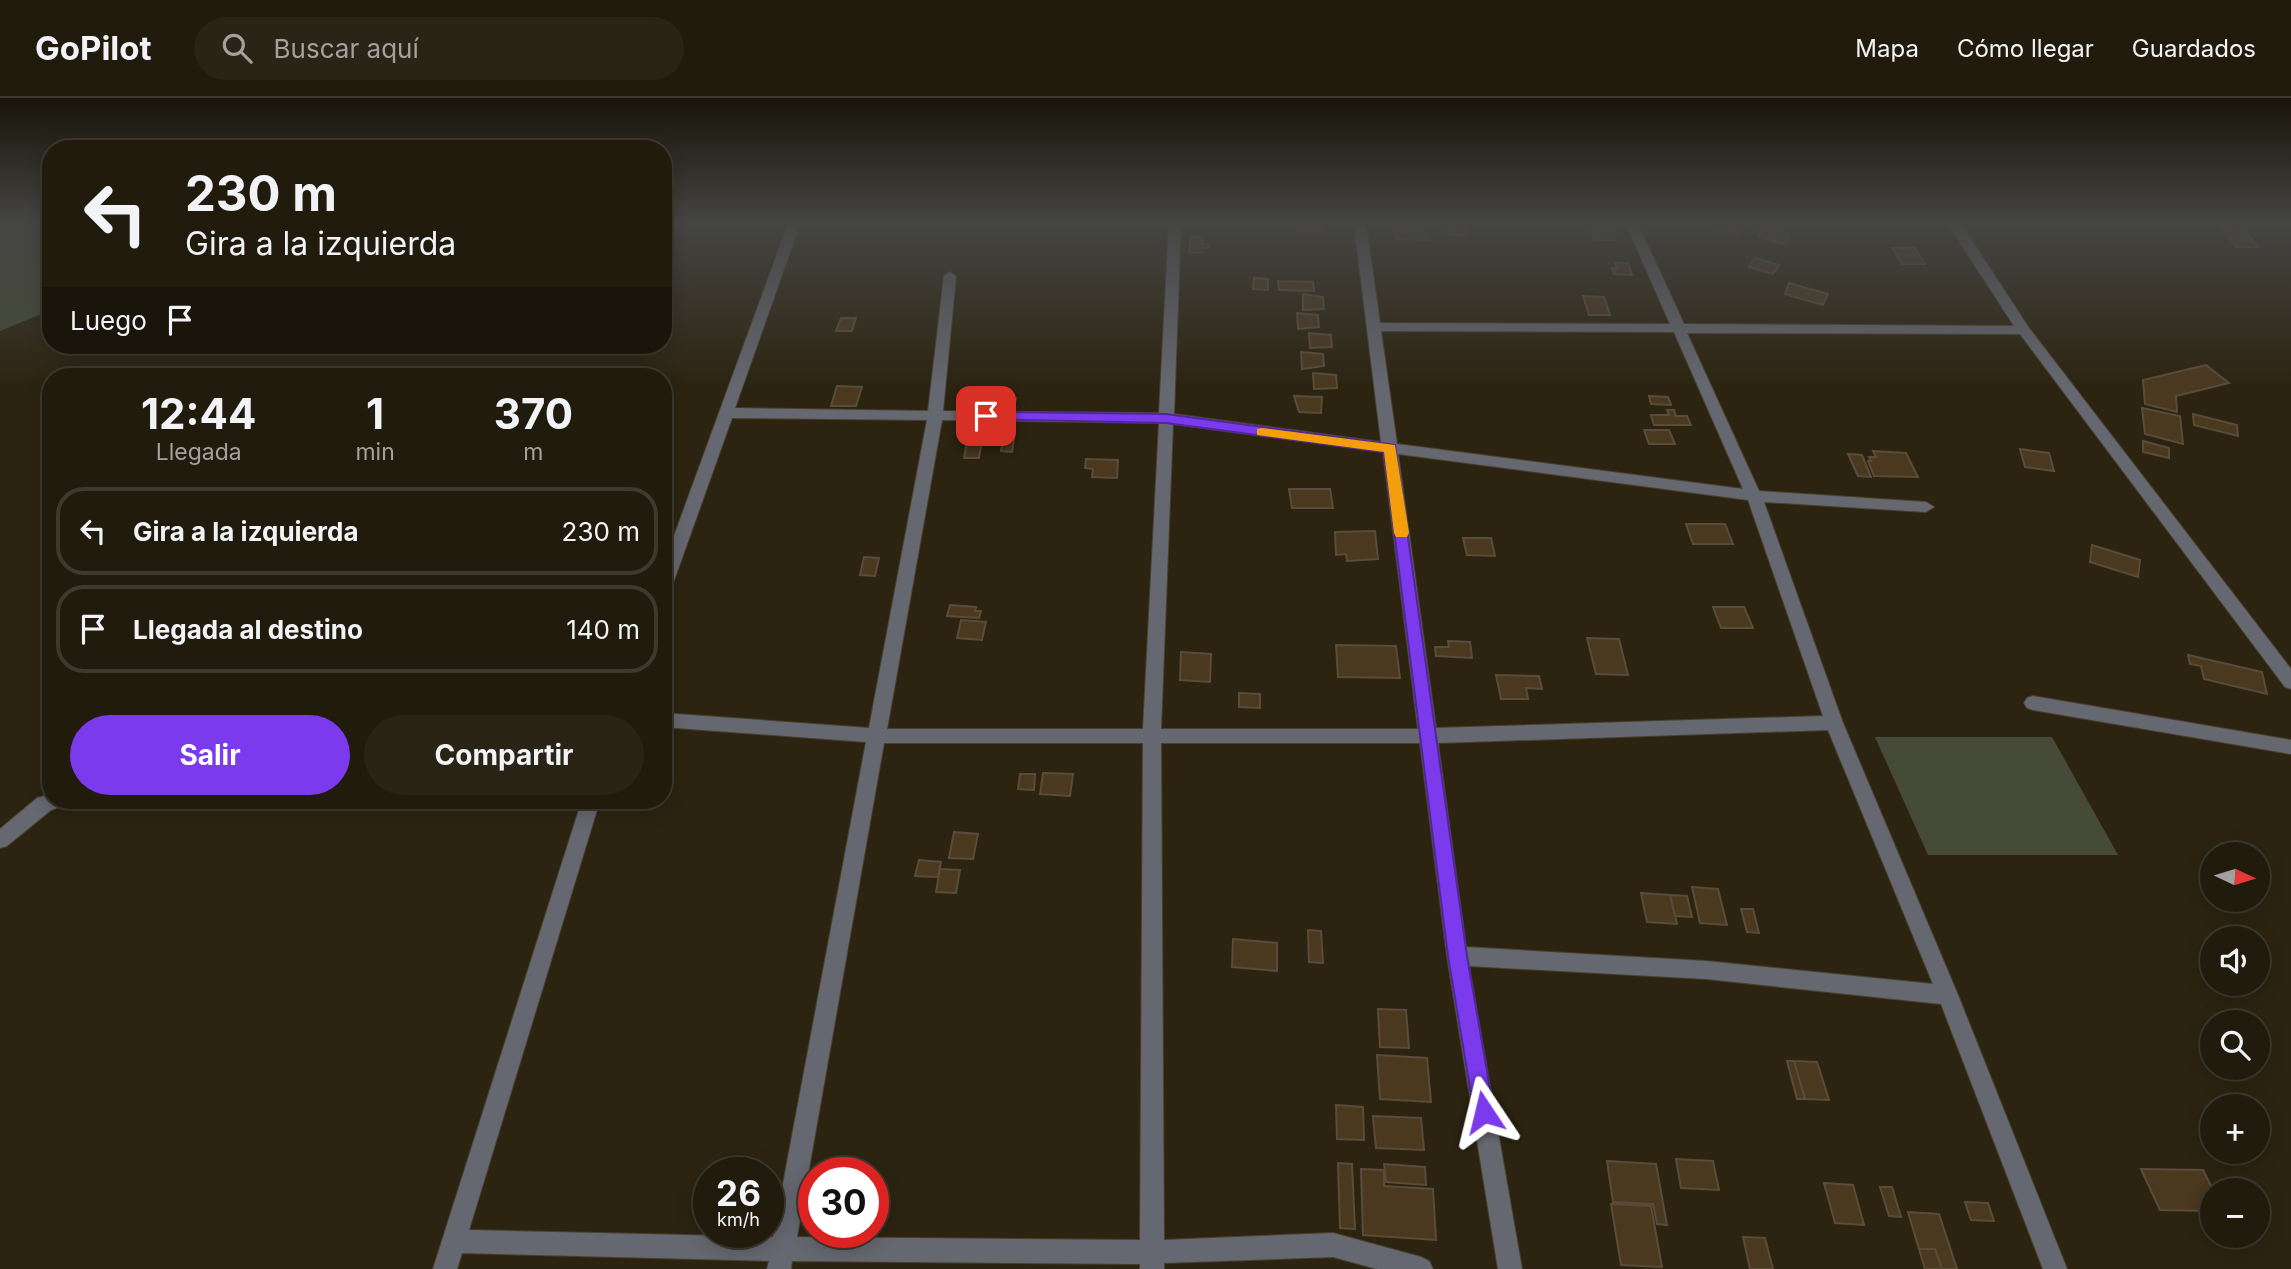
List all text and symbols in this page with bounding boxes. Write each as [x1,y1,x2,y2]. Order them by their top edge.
search box [194,17,684,80]
text: GoPilot [35,28,152,68]
icon: search [218,29,256,67]
text: Buscar aquí [274,33,419,64]
text: Mapa [1855,34,1919,63]
text: Cómo llegar [1957,34,2094,63]
text: Guardados [2132,34,2256,63]
text: 230 m [185,164,337,223]
icon: left [70,168,161,259]
text: Gira a la izquierda [185,224,456,263]
icon: arrive [161,301,199,339]
text: Luego [70,305,147,336]
pin [956,386,1016,446]
text: 12:44 [141,388,256,439]
text: 1 [366,388,384,439]
text: 370 [494,388,573,439]
icon: arrive [967,397,1005,435]
text: Llegada [156,438,242,466]
text: min [355,438,395,466]
text: m [523,438,543,466]
icon: left [74,512,112,550]
text: Gira a la izquierda [133,516,359,547]
text: 230 m [562,516,640,547]
icon: arrive [74,610,112,648]
text: Llegada al destino [133,614,363,645]
text: 140 m [566,614,640,645]
button: Salir [70,715,350,795]
button: Compartir [364,715,644,795]
north arrow [2200,842,2270,912]
map controls [2200,842,2270,1248]
button: sound [2200,926,2270,996]
button: search [2200,1010,2270,1080]
position arrow [1447,1075,1521,1149]
button: + [2200,1094,2270,1164]
speed limit sign: 30 [798,1157,889,1248]
text: 26 [716,1172,761,1214]
button: − [2200,1178,2270,1248]
text: km/h [717,1209,760,1230]

